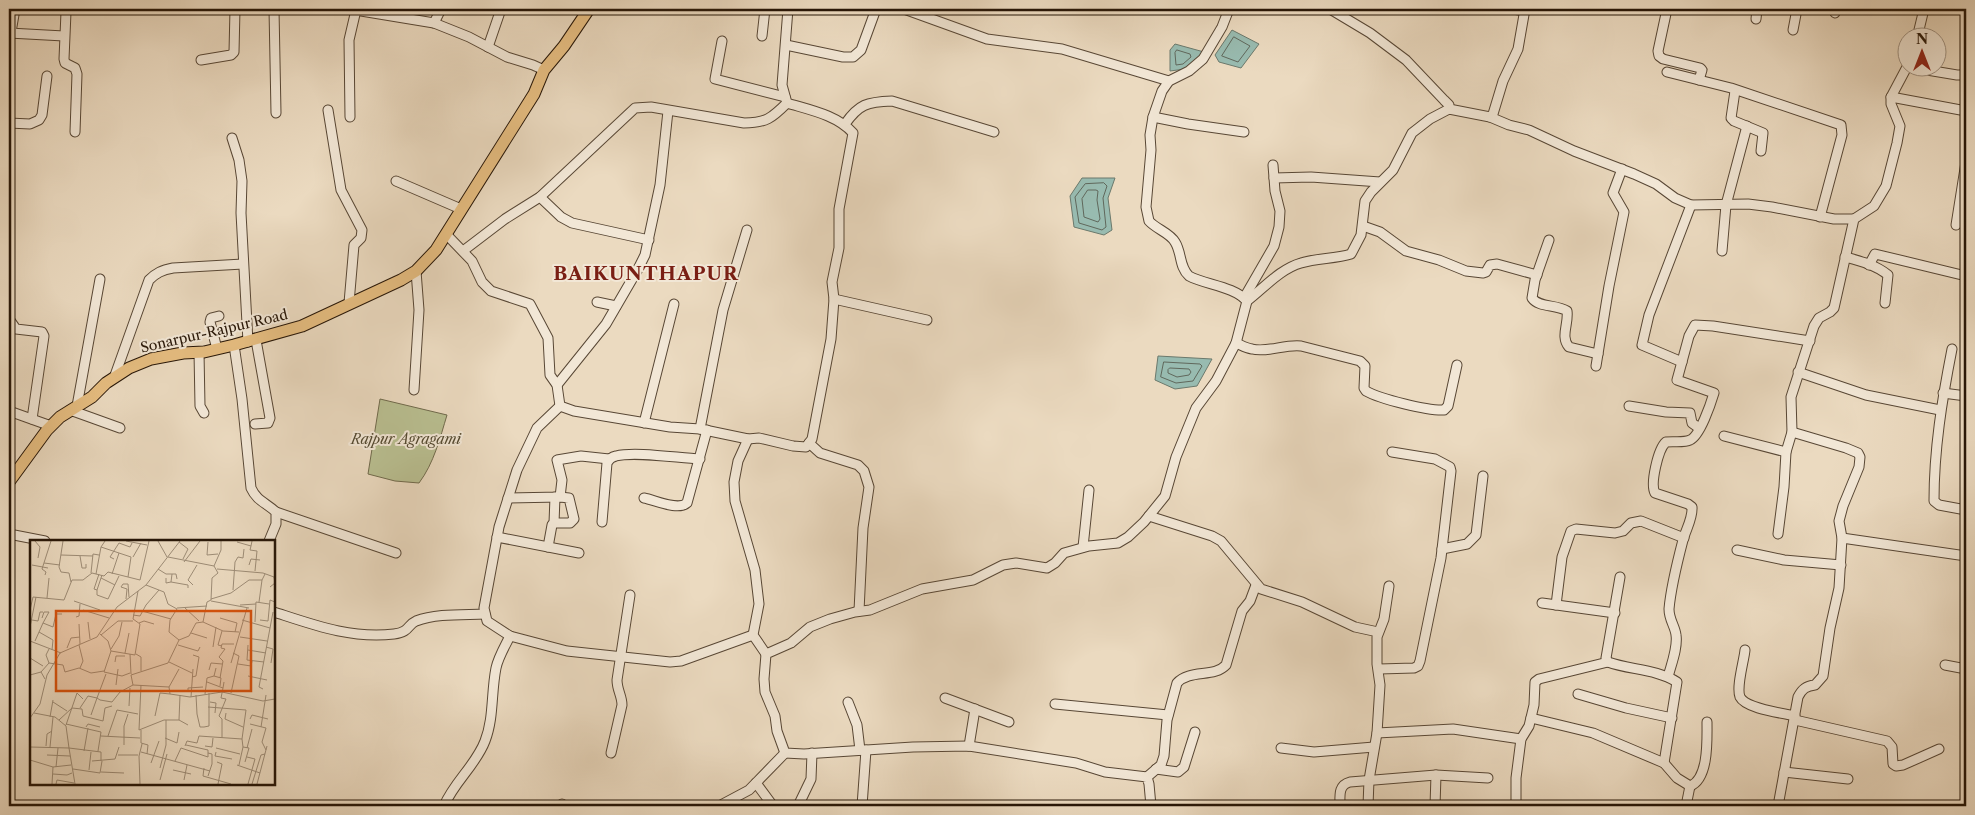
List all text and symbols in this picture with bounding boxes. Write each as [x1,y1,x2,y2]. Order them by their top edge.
north arrow [1898,28,1948,78]
text: N [1916,30,1928,48]
district label: BAIKUNTHAPUR [553,262,739,285]
street label: Sonarpur-Rajpur Road [139,305,290,357]
park label: Rajpur Agragami [350,430,463,448]
inset map [30,540,275,785]

